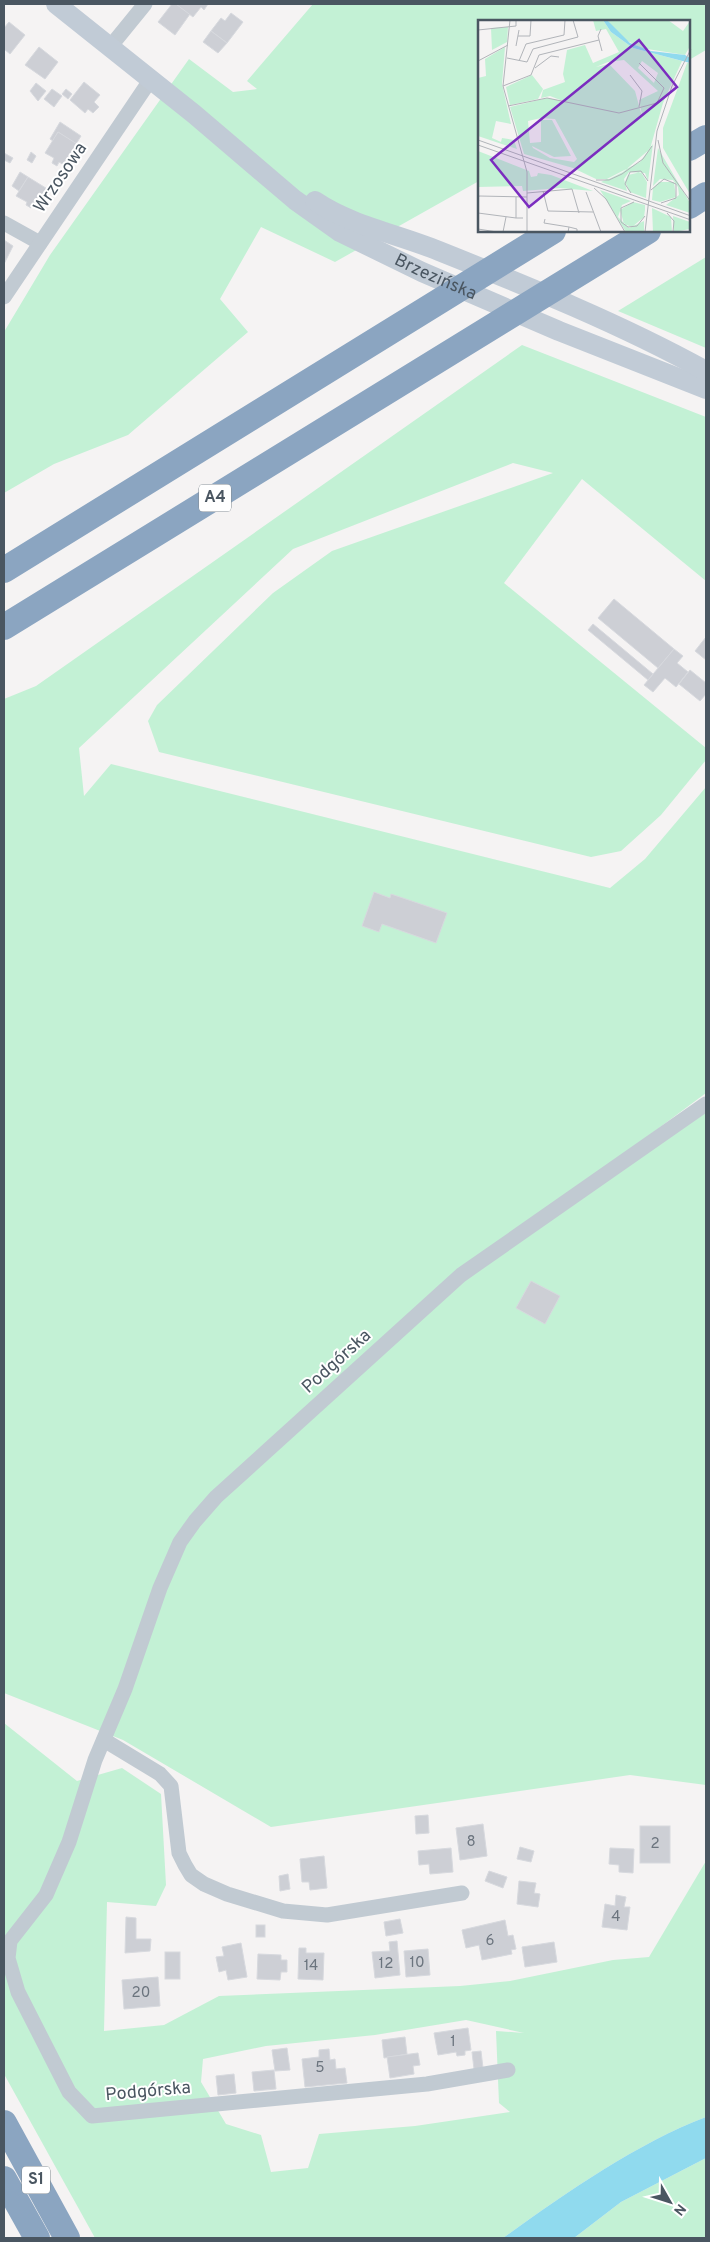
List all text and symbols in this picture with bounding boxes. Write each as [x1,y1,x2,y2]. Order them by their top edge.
inset map [478,20,690,232]
street label: Wrzosowa [29,138,93,218]
street label: Brzezińska [390,249,480,306]
road number: A4 [199,484,231,512]
street label: Podgórska [297,1325,377,1399]
house number: 8 [466,1833,476,1852]
house number: 2 [650,1835,660,1854]
house number: 4 [611,1908,621,1927]
house number: 6 [486,1932,495,1951]
house number: 10 [409,1954,425,1973]
house number: 12 [379,1955,393,1974]
house number: 14 [304,1957,318,1976]
house number: 20 [132,1984,150,2003]
house number: 1 [450,2033,456,2052]
house number: 5 [315,2059,325,2078]
street label: Podgórska [104,2077,192,2107]
road number: S1 [22,2166,50,2194]
north arrow [645,2177,695,2227]
text: N [669,2200,689,2218]

